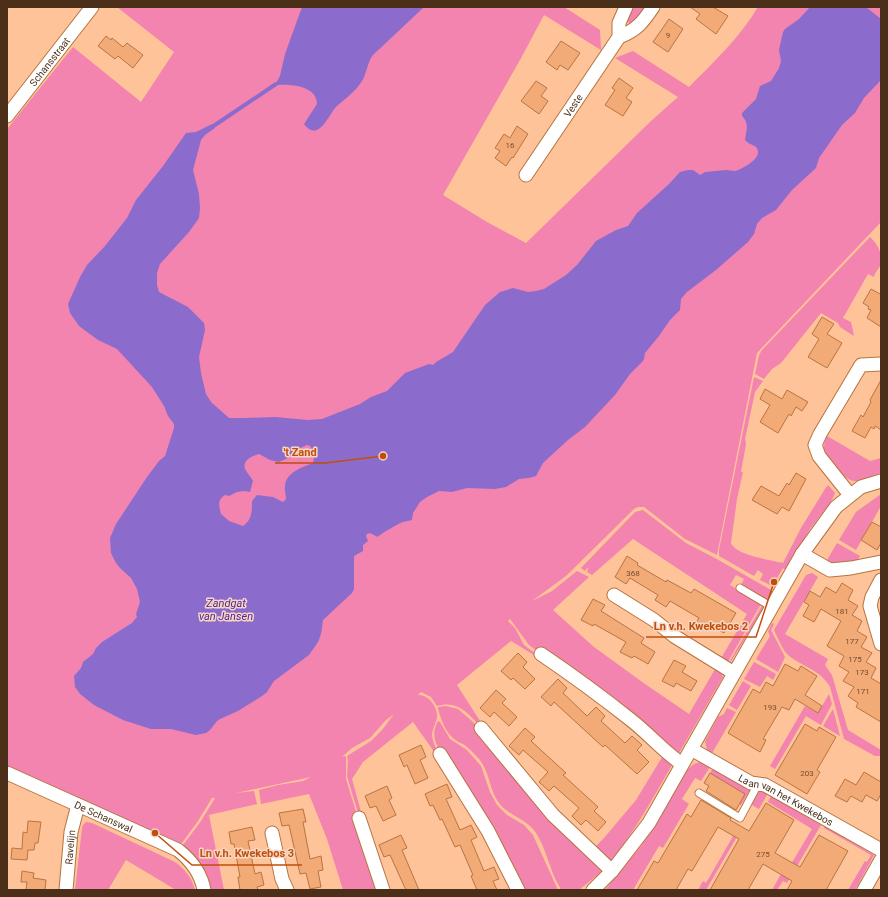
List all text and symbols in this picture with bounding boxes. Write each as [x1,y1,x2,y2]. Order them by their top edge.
house number: 9 [666,31,670,40]
street label: Schansstraat [27,35,72,88]
street label: Veste [561,92,585,119]
house number: 16 [506,141,515,150]
callout: 't Zand [275,440,325,463]
text: 't Zand [283,446,317,459]
house number: 368 [626,569,640,578]
water label: Zandgat van Jansen [199,597,253,623]
house number: 181 [835,607,849,616]
callout: Ln v.h. Kwekebos 2 [646,614,756,637]
text: Ln v.h. Kwekebos 2 [654,620,748,633]
house number: 177 [845,637,859,646]
house number: 175 [848,655,862,664]
house number: 173 [855,668,869,677]
house number: 171 [856,687,870,696]
house number: 193 [763,703,777,712]
house number: 203 [800,769,814,778]
street label: Laan van het Kwekebos [737,772,835,828]
street label: De Schanswal [73,799,134,834]
street label: Ravelijn [63,830,77,865]
callout: Ln v.h. Kwekebos 3 [192,842,302,865]
text: Ln v.h. Kwekebos 3 [200,847,294,860]
house number: 275 [756,850,770,859]

